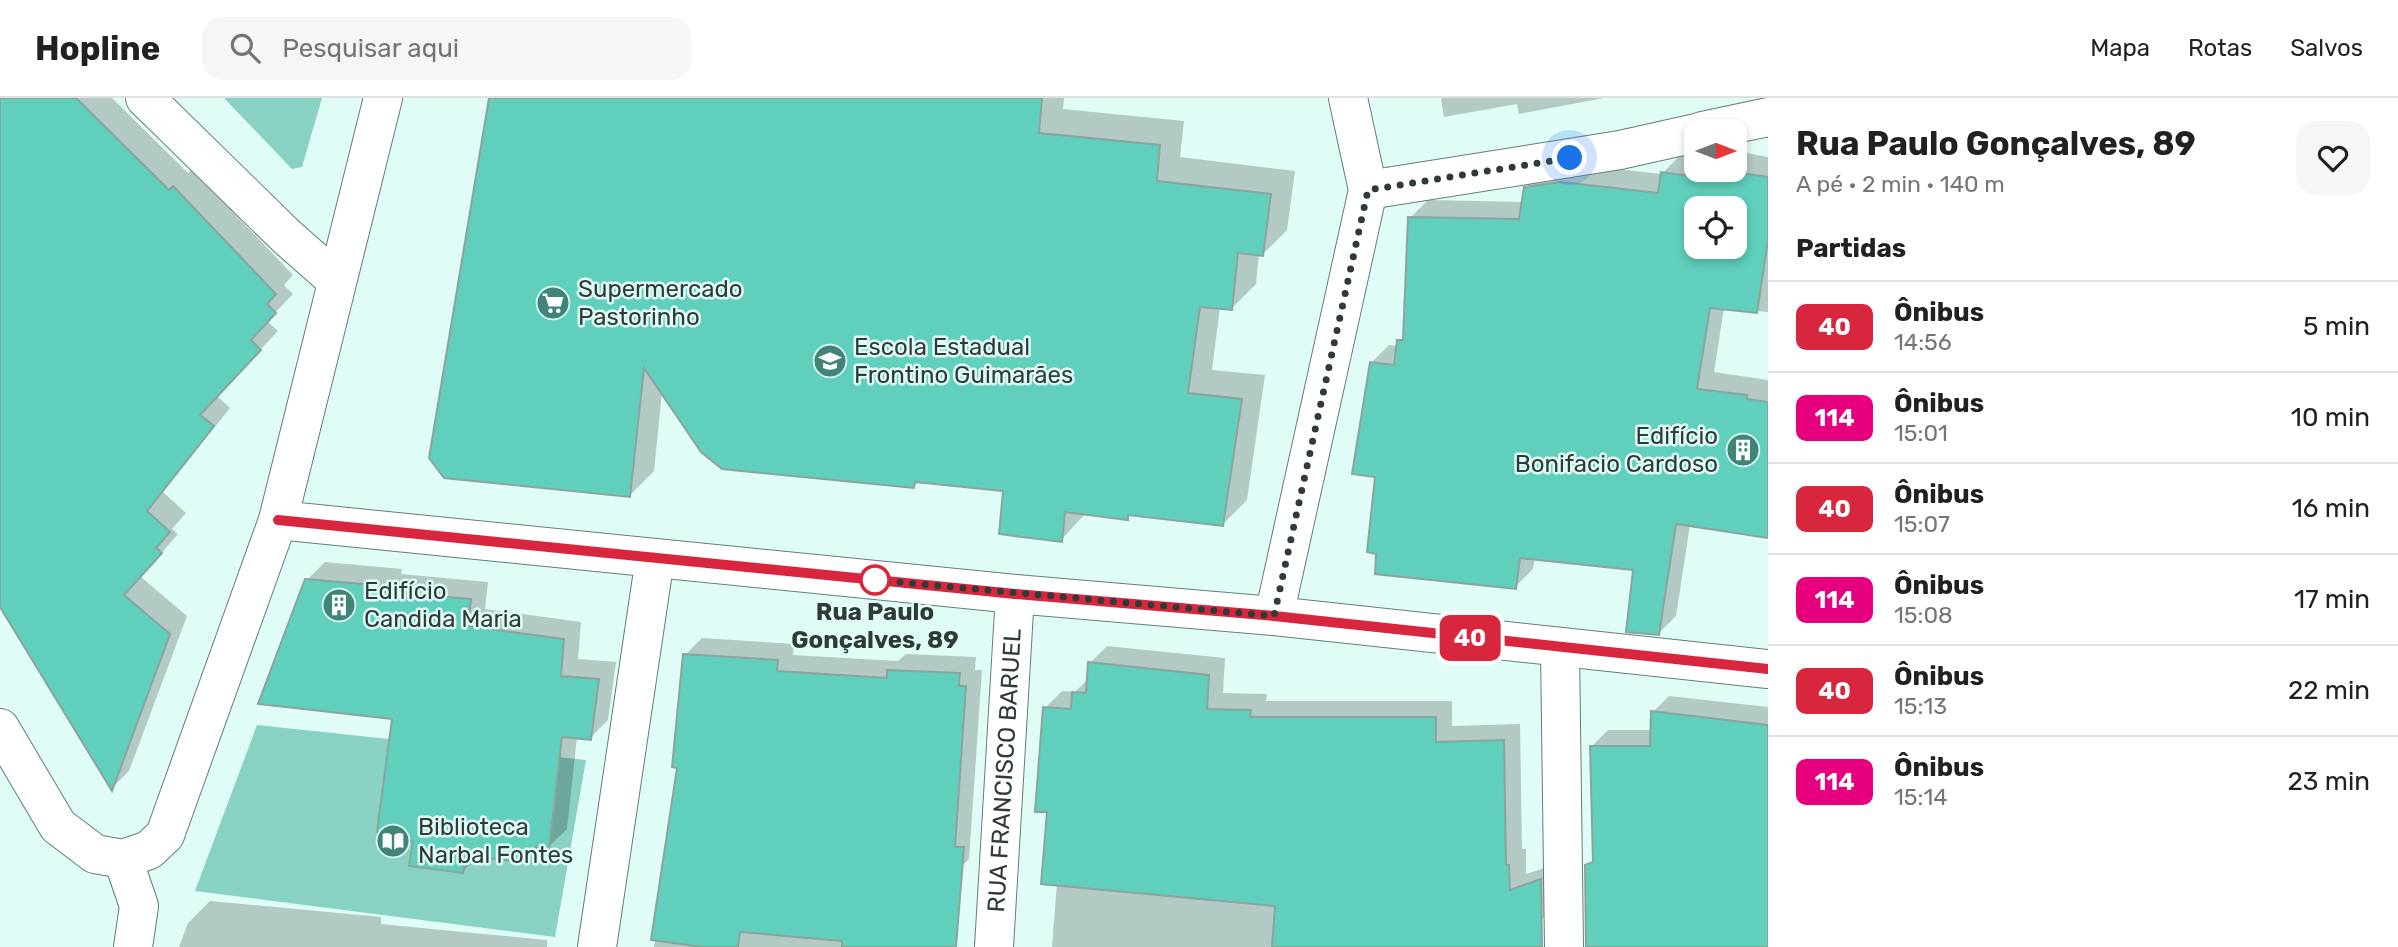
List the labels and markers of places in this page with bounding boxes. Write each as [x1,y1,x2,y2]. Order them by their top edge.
place label: Supermercado Pastorinho [578,275,742,331]
supermarket icon: Supermercado Pastorinho [534,284,572,322]
place label: Escola Estadual Frontino Guimarães [854,333,1073,389]
school or university icon: Escola Estadual Frontino Guimarães [811,342,849,380]
place label: Edifício Bonifacio Cardoso [1515,422,1718,478]
building icon: Edifício Bonifacio Cardoso [1724,431,1762,469]
marker: Rua Paulo Gonçalves, 89 [860,565,890,595]
place label: Edifício Candida Maria [364,577,522,633]
building icon: Edifício Candida Maria [320,586,358,624]
place label: Rua Paulo Gonçalves, 89 [791,598,959,654]
place label: Biblioteca Narbal Fontes [418,813,573,869]
library icon: Biblioteca Narbal Fontes [374,822,412,860]

